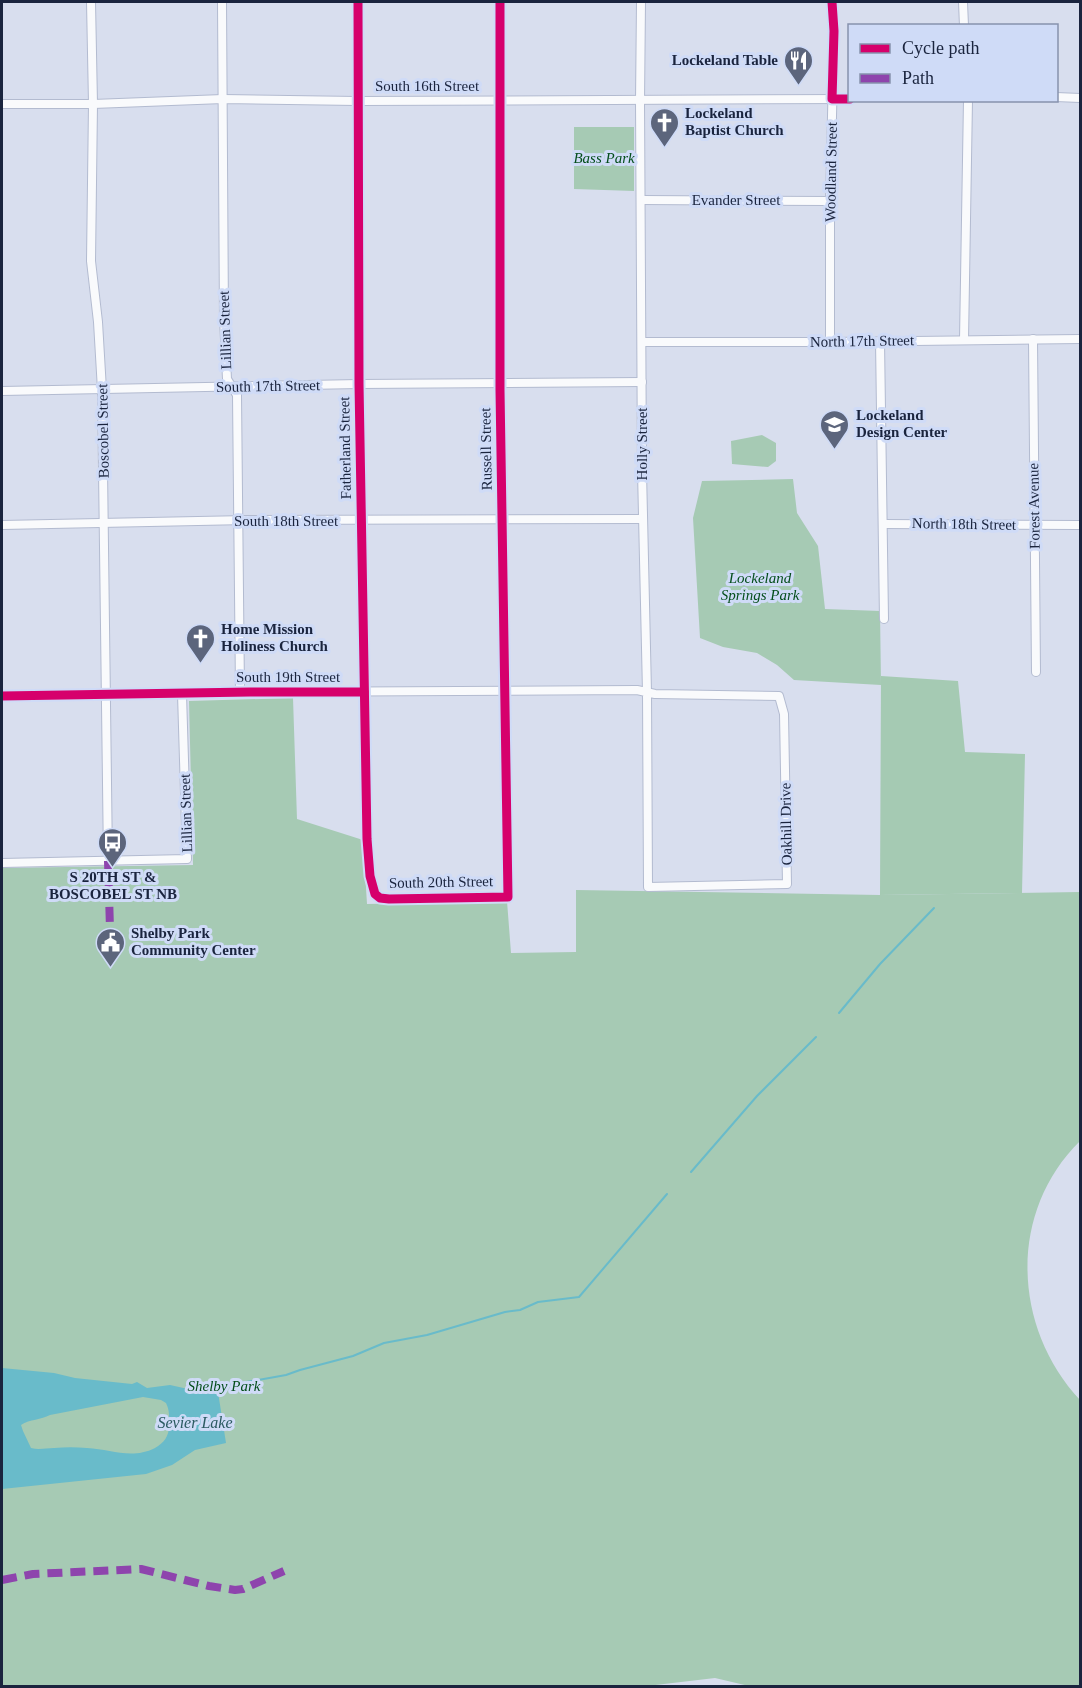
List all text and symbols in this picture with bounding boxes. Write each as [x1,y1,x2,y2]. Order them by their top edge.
legend [848,24,1058,102]
text: Cycle path [902,38,979,58]
restaurant icon: Lockeland Table [783,44,815,86]
place label: Lockeland Table [672,52,778,68]
text: Path [902,68,934,88]
street label: South 16th Street [375,78,480,94]
place label: Lockeland Baptist Church [685,105,784,138]
church icon: Lockeland Baptist Church [648,106,680,148]
street label: Woodland Street [822,121,840,222]
park label: Bass Park [573,150,635,166]
street label: Evander Street [692,192,781,208]
street label: Lillian Street [216,290,234,370]
street label: North 17th Street [810,332,915,350]
street label: South 17th Street [216,377,321,395]
street label: Boscobel Street [94,383,112,478]
street label: Fatherland Street [336,396,354,500]
street label: Russell Street [477,407,495,491]
street label: Holly Street [634,407,650,480]
place label: Lockeland Design Center [856,407,948,440]
school or university icon: Lockeland Design Center [819,408,851,450]
street label: Forest Avenue [1025,463,1043,549]
street label: South 18th Street [234,513,339,529]
street label: North 18th Street [912,515,1017,533]
park label: Lockeland Springs Park [721,570,800,603]
place label: Home Mission Holiness Church [221,621,328,654]
church icon: Home Mission Holiness Church [184,622,216,664]
street label: South 19th Street [236,669,341,685]
street label: Lillian Street [177,773,195,853]
street label: Oakhill Drive [777,782,795,866]
bus stop icon: S 20TH ST & BOSCOBEL ST NB [97,826,129,868]
place label: S 20TH ST & BOSCOBEL ST NB [49,869,177,902]
street label: South 20th Street [389,873,494,891]
place label: Shelby Park Community Center [131,925,256,958]
public building icon: Shelby Park Community Center [94,926,126,968]
park label: Shelby Park [188,1378,261,1394]
water label: Sevier Lake [157,1414,233,1431]

